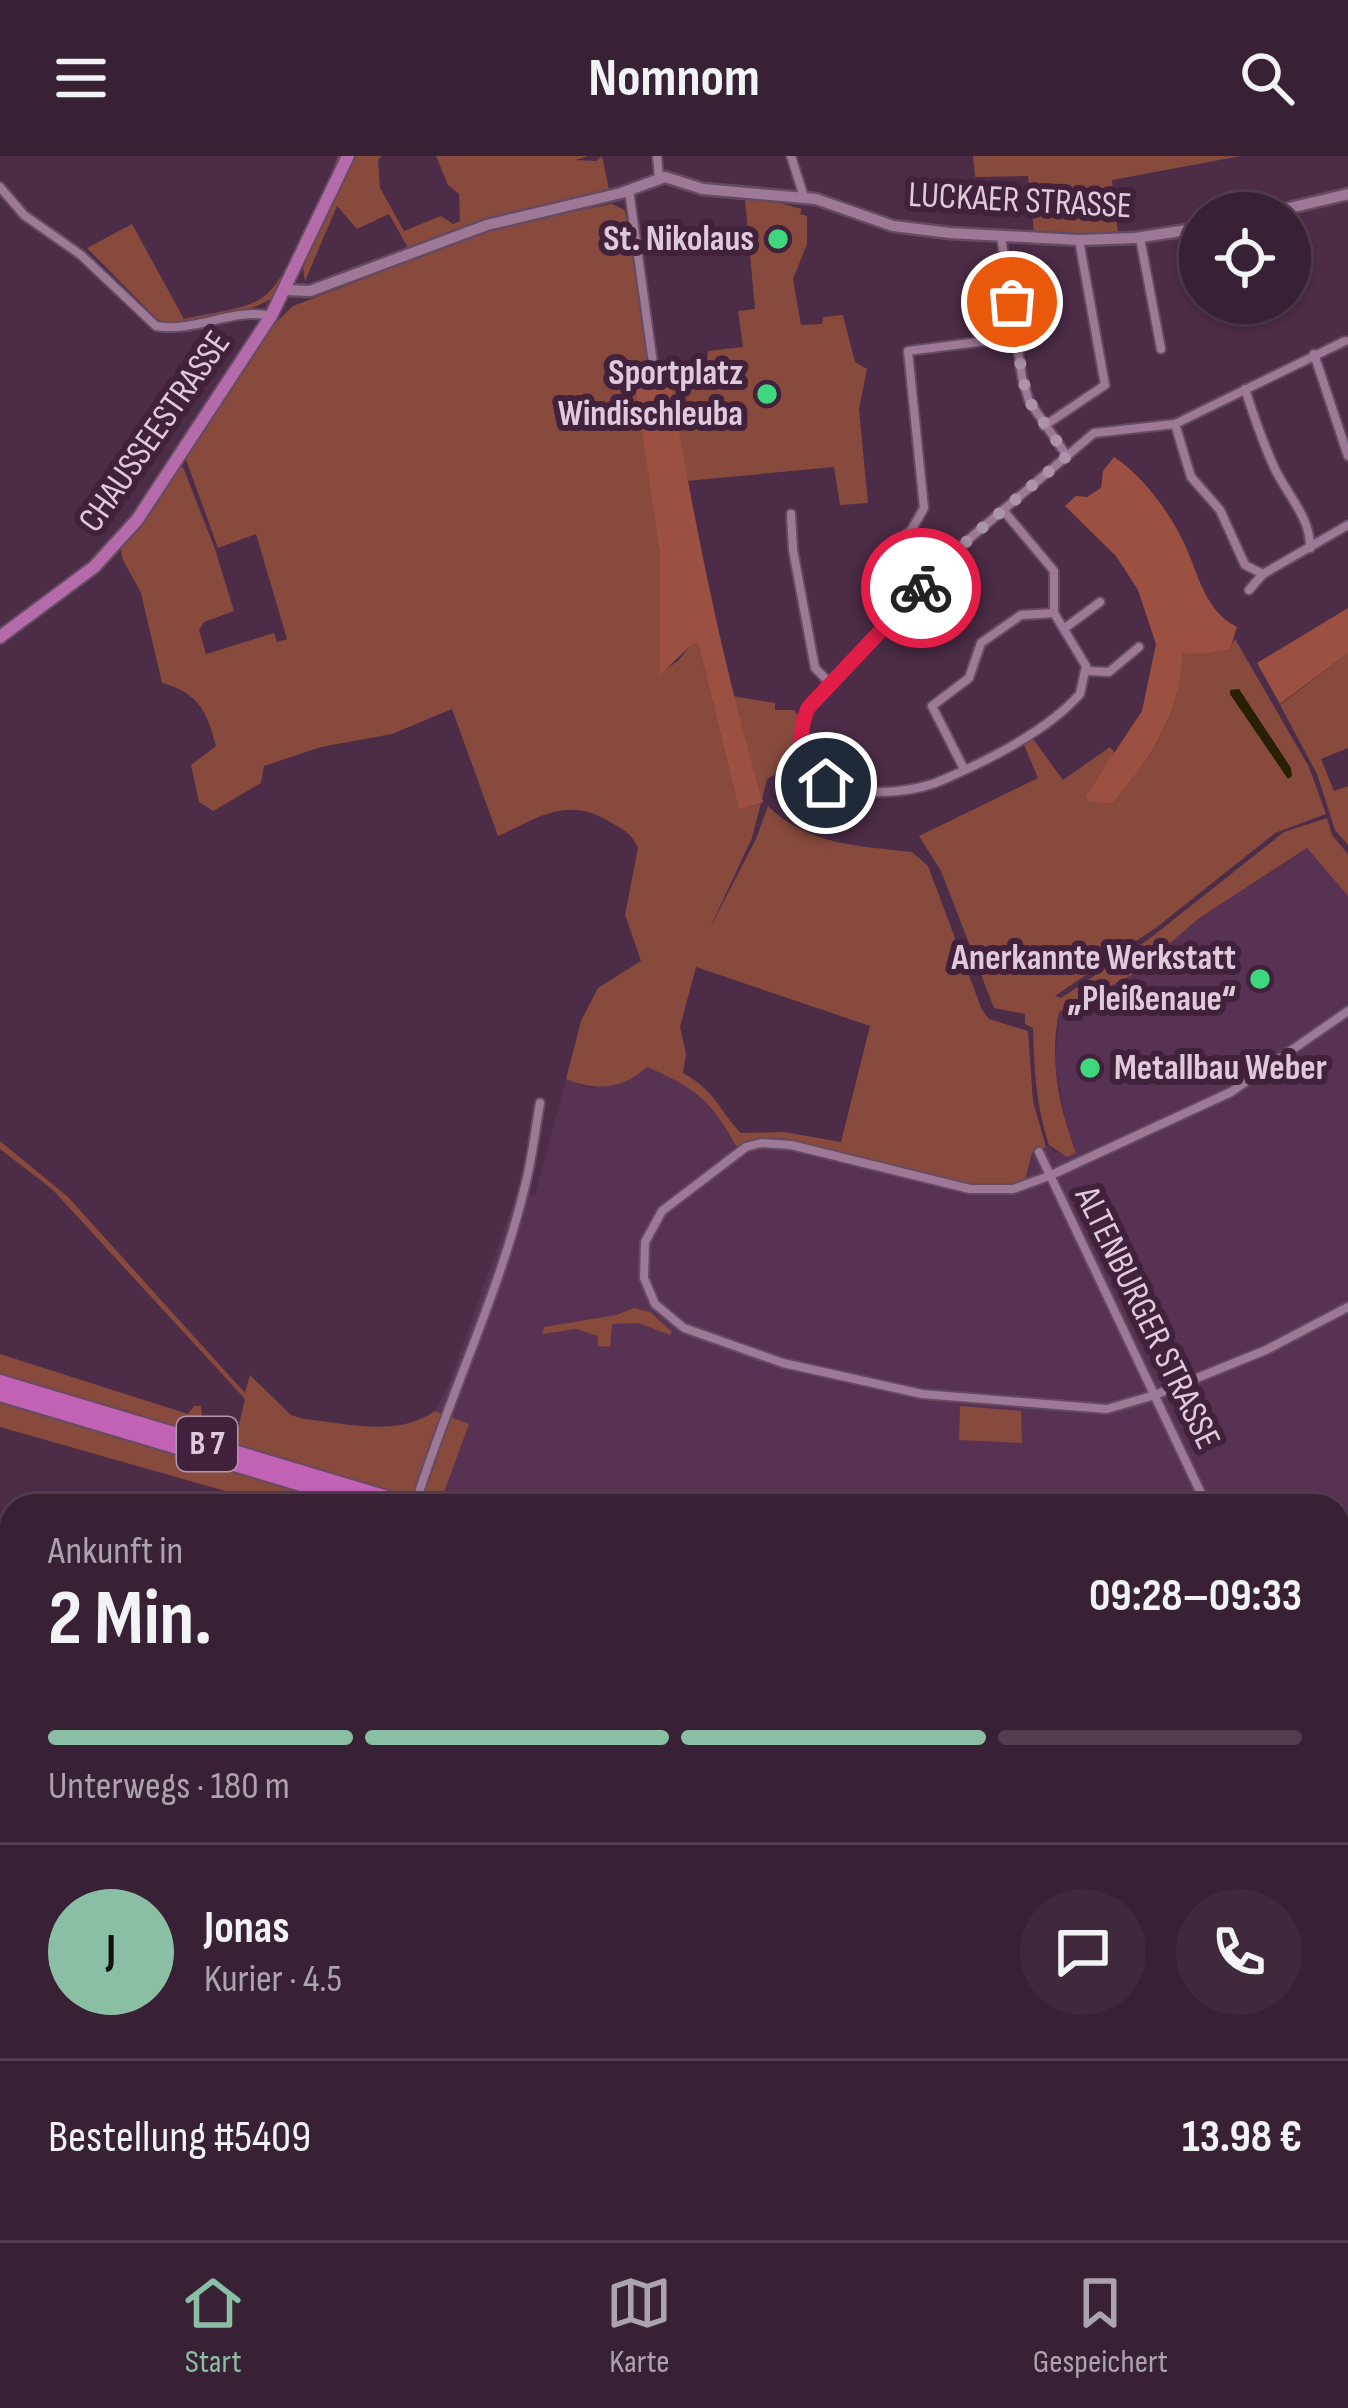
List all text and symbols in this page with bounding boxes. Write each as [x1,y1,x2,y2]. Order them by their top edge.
icon: menu [48,45,114,111]
icon: search [1234,45,1300,111]
text: Nomnom [588,46,760,111]
street label: LUCKAER STRASSE [907,174,1133,228]
map controls [1179,192,1311,324]
button: locate [1179,192,1311,324]
place label: St. Nikolaus [603,218,754,261]
marker: St. Nikolaus [765,226,791,252]
pin [961,251,1063,353]
icon: bag [979,269,1045,335]
street label: CHAUSSEESTRASSE [70,323,240,541]
place label: Sportplatz Windischleuba [558,352,743,436]
marker: Sportplatz Windischleuba [754,381,780,407]
courier [861,528,981,648]
icon: bike [888,555,954,621]
pin [775,732,877,834]
icon: home [793,750,859,816]
place label: Anerkannte Werkstatt „Pleißenaue“ [951,937,1236,1021]
marker: Anerkannte Werkstatt „Pleißenaue“ [1247,966,1273,992]
place label: Metallbau Weber [1114,1047,1327,1090]
marker: Metallbau Weber [1077,1055,1103,1081]
street label: ALTENBURGER STRASSE [1065,1179,1229,1456]
road number: B 7 [177,1417,237,1471]
text: Ankunft in [48,1528,183,1575]
text: 09:28–09:33 [1089,1569,1302,1624]
text: 2 Min. [48,1573,212,1666]
text: Unterwegs · 180 m [48,1763,290,1810]
button: chat [1020,1889,1146,2015]
button: phone [1176,1889,1302,2015]
text: Jonas [204,1901,289,1956]
text: J [106,1924,116,1979]
text: Kurier · 4.5 [204,1956,342,2003]
text: Bestellung #5409 [48,2110,311,2165]
text: 13.98 € [1182,2110,1302,2165]
tab: Start [180,2270,246,2382]
tab: Karte [606,2270,672,2382]
tab: Gespeichert [1033,2270,1168,2382]

